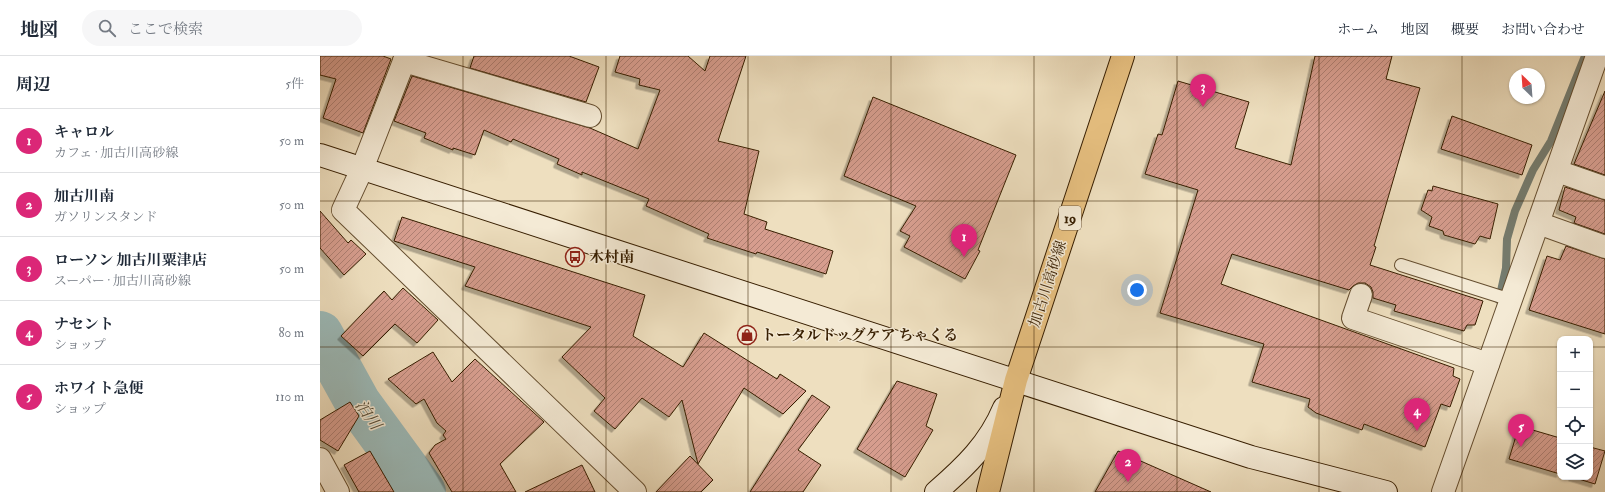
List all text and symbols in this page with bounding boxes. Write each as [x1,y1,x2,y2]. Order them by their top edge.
search box [82,10,362,46]
icon: search [96,17,118,39]
text: 地図 [20,18,58,42]
text: ここで検索 [128,20,203,39]
text: ホーム [1337,21,1379,38]
text: 地図 [1401,21,1429,38]
text: 概要 [1451,21,1479,38]
text: お問い合わせ [1501,21,1585,38]
north arrow [1509,68,1545,104]
text: 周辺 [16,74,50,95]
pin: 3 [1190,74,1216,107]
text: 5件 [285,76,304,92]
text: キャロル [54,123,114,142]
text: 1 [27,133,31,149]
text: 50 m [279,133,304,149]
text: カフェ · 加古川高砂線 [54,145,178,161]
text: 加古川南 [54,187,114,206]
text: 2 [26,197,32,213]
text: 50 m [279,197,304,213]
road number: 19 [1059,206,1081,230]
text: ガソリンスタンド [54,209,158,225]
pin: 1 [951,224,977,257]
street label: 加古川高砂線 [1025,238,1071,330]
bus stop icon: 木村南 [564,246,586,268]
place label: 木村南 [589,248,634,267]
text: ローソン 加古川粟津店 [54,251,207,270]
text: 3 [27,261,32,277]
text: 50 m [279,261,304,277]
text: スーパー · 加古川高砂線 [54,273,191,289]
your location [1127,280,1147,300]
text: ナセント [54,315,114,334]
shop icon: トータルドッグケア ちゃくる [736,324,758,346]
text: 4 [25,325,33,341]
text: 80 m [278,325,304,341]
place label: トータルドッグケア ちゃくる [761,326,959,345]
map controls [1557,336,1593,480]
button: + [1557,336,1593,372]
text: ショップ [54,337,106,353]
button: − [1557,372,1593,408]
text: ホワイト急便 [54,379,144,398]
text: 5 [26,389,32,405]
text: 110 m [275,389,304,405]
water label: 泊川 [351,396,387,435]
pin: 4 [1404,398,1430,431]
text: ショップ [54,401,106,417]
button: locate [1557,408,1593,444]
pin: 5 [1508,414,1534,447]
button: layers [1557,444,1593,480]
pin: 2 [1115,449,1141,482]

